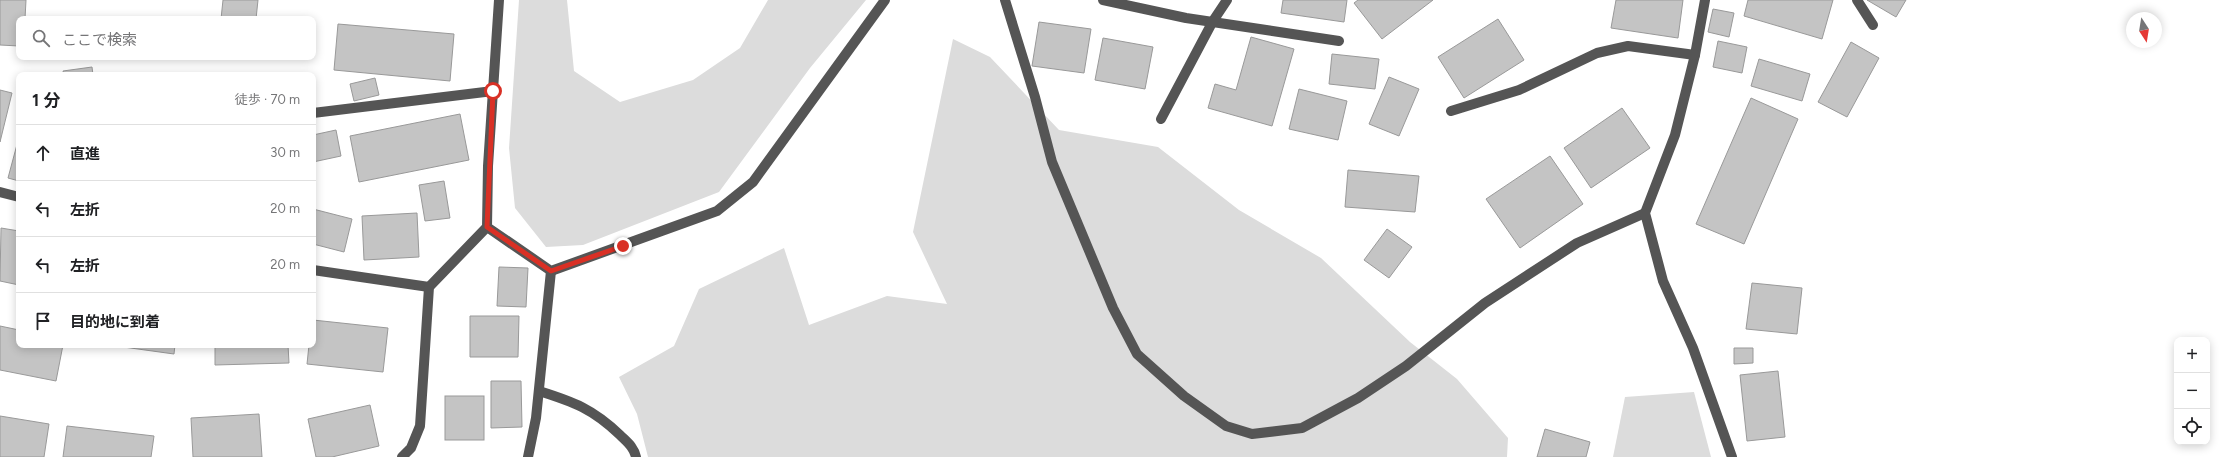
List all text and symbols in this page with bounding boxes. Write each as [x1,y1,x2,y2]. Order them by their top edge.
north arrow [2126,12,2162,48]
search box [16,16,316,60]
icon: search [30,27,52,49]
text: ここで検索 [62,31,137,49]
route start [484,82,502,100]
text: 1 分 [32,90,60,110]
text: 徒歩 · 70 m [235,92,300,107]
icon: ahead [32,142,54,164]
text: 直進 [70,145,100,163]
text: 30 m [270,145,300,160]
icon: left [32,198,54,220]
text: 左折 [70,201,100,219]
text: 20 m [270,201,300,216]
route end [614,237,632,255]
icon: left [32,254,54,276]
text: 左折 [70,257,100,275]
text: 20 m [270,257,300,272]
icon: arrive [32,310,54,332]
text: 目的地に到着 [70,313,160,331]
map controls [2174,337,2210,445]
button: + [2174,337,2210,373]
button: − [2174,373,2210,409]
button: locate [2174,409,2210,445]

